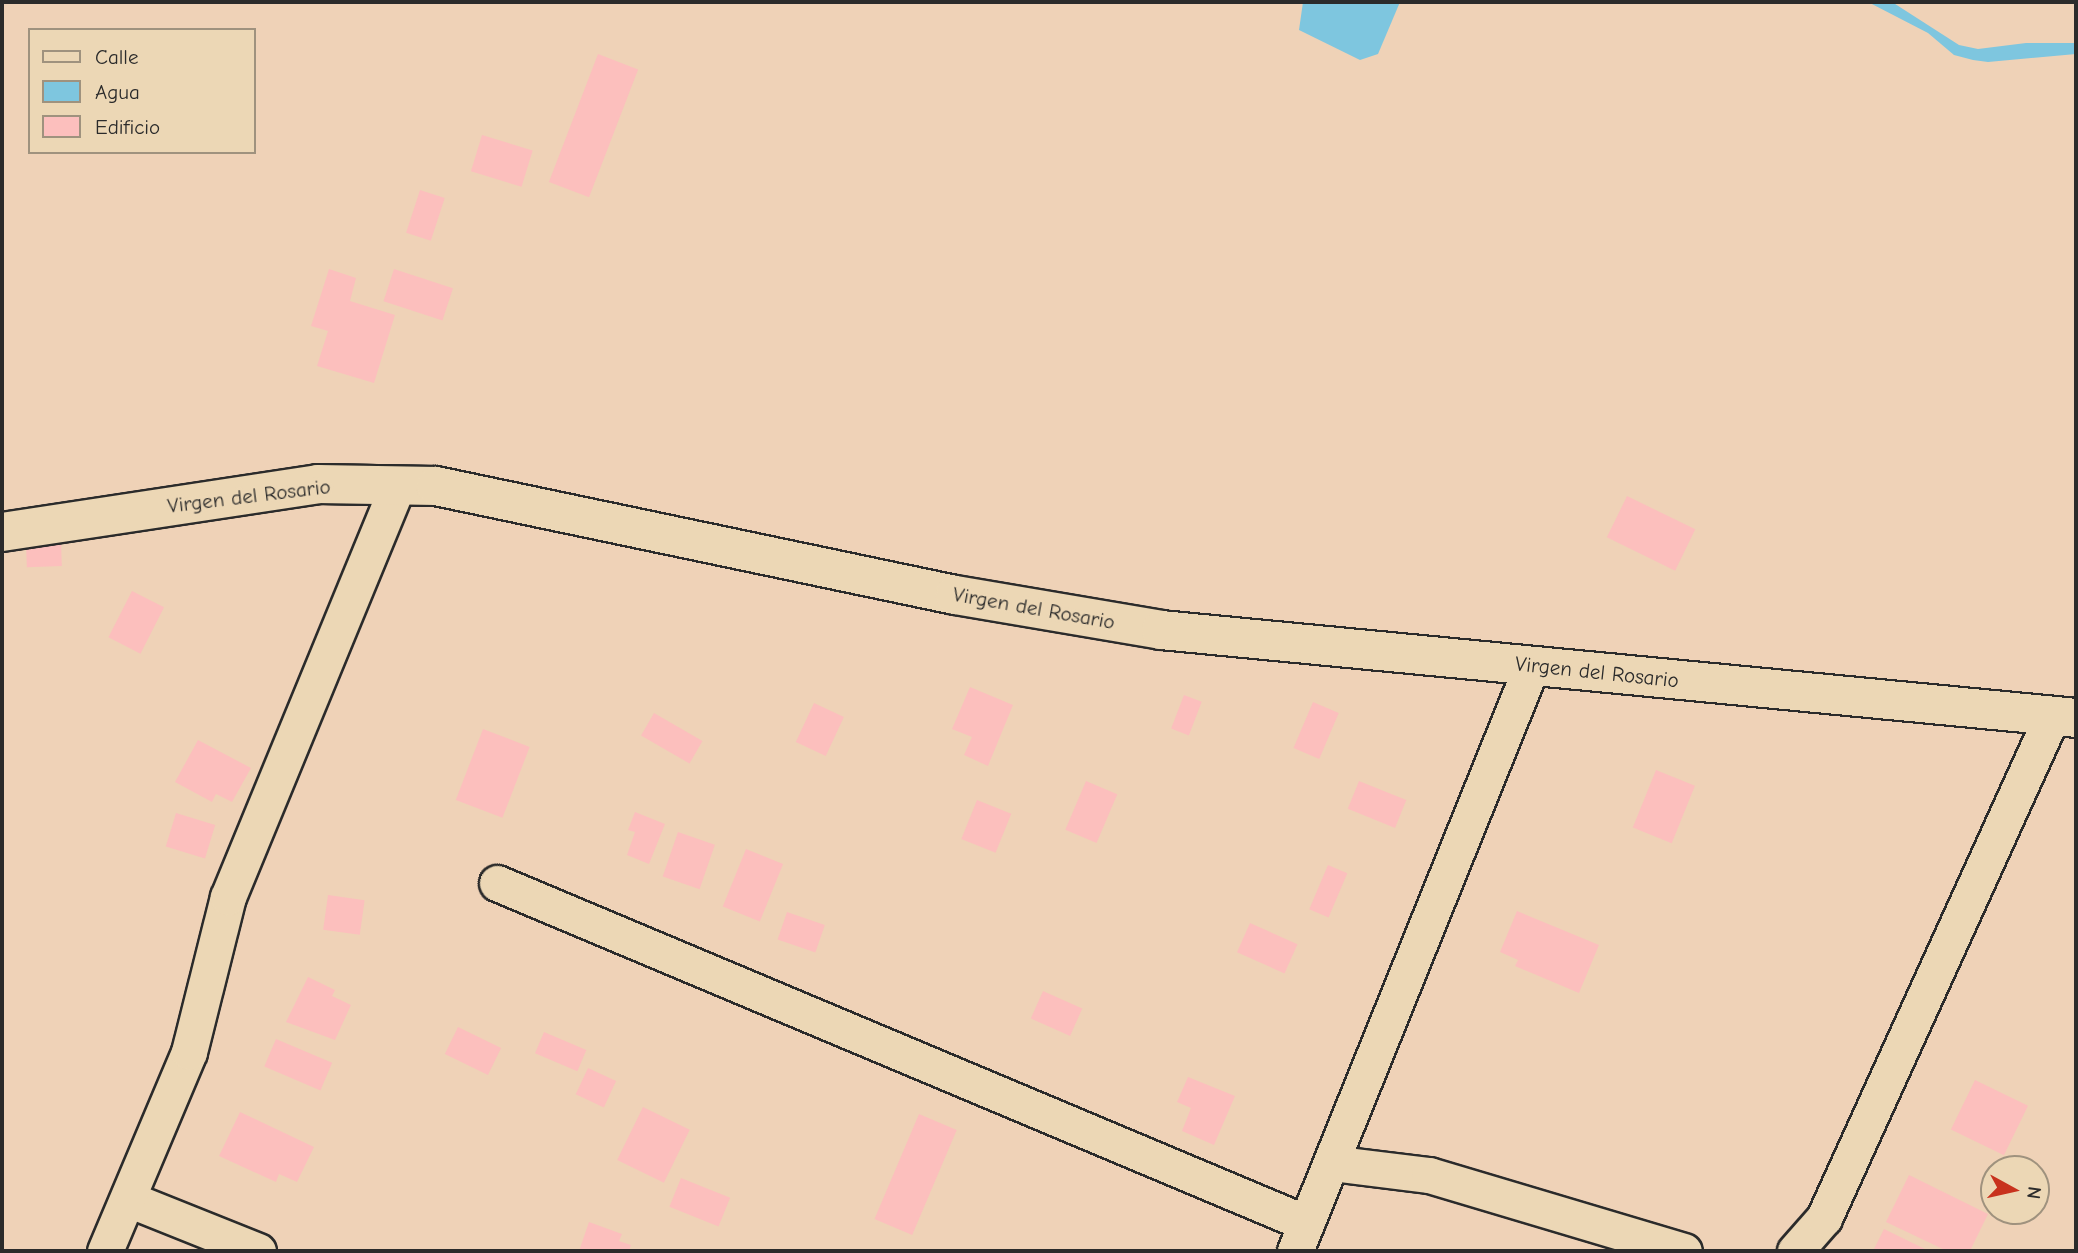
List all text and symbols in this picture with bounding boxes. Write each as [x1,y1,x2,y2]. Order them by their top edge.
legend [28,28,256,154]
text: Calle [95,45,138,69]
text: Agua [95,80,140,104]
text: Edificio [95,115,160,139]
street label: Virgen del Rosario [166,473,332,519]
street label: Virgen del Rosario [951,581,1117,635]
street label: Virgen del Rosario [1514,651,1680,693]
north arrow [1980,1155,2050,1225]
text: N [2022,1185,2046,1200]

